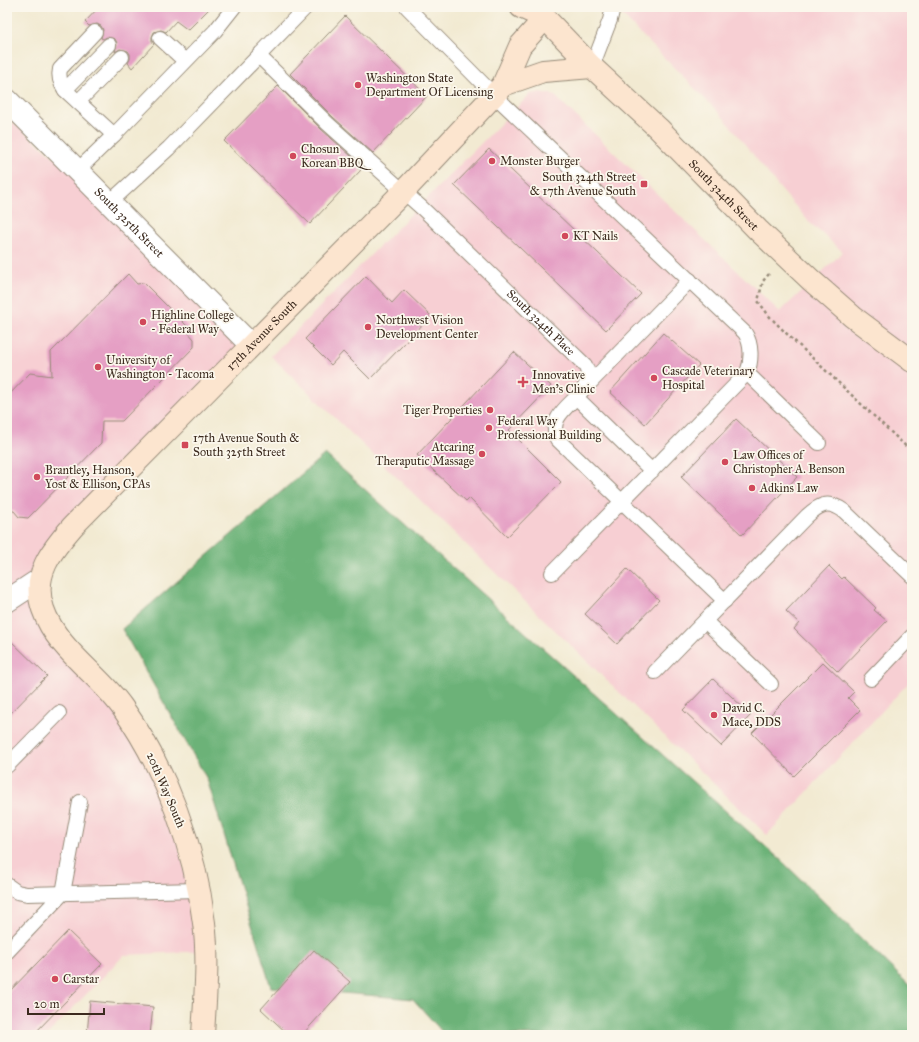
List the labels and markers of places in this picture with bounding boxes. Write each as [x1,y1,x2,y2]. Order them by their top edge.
place label: Washington State Department Of Licensing [366,71,493,100]
marker: Washington State Department Of Licensing [353,80,363,90]
place label: Chosun Korean BBQ [301,142,372,170]
marker: Chosun Korean BBQ [288,151,298,161]
place label: Monster Burger [500,154,580,169]
marker: Monster Burger [487,156,497,166]
place label: South 324th Street & 17th Avenue South [530,170,637,198]
marker: South 324th Street & 17th Avenue South [639,179,649,189]
place label: KT Nails [573,229,618,243]
marker: KT Nails [560,231,570,241]
place label: Highline College - Federal Way [151,308,234,336]
place label: Northwest Vision Development Center [376,313,478,341]
marker: Highline College - Federal Way [138,317,148,327]
marker: Northwest Vision Development Center [363,322,373,332]
place label: University of Washington - Tacoma [106,353,215,382]
marker: University of Washington - Tacoma [93,362,103,372]
place label: Cascade Veterinary Hospital [662,364,755,392]
place label: Innovative Men's Clinic [532,368,595,396]
marker: Cascade Veterinary Hospital [649,373,659,383]
marker: Innovative Men's Clinic [517,376,529,388]
place label: Tiger Properties [403,403,482,418]
marker: Tiger Properties [485,405,495,415]
place label: Federal Way Professional Building [497,414,601,443]
marker: Federal Way Professional Building [484,423,494,433]
place label: 17th Avenue South & South 325th Street [193,431,299,459]
marker: 17th Avenue South & South 325th Street [180,440,190,450]
place label: Atcaring Theraputic Massage [375,440,474,469]
place label: Law Offices of Christopher A. Benson [733,448,845,476]
marker: Atcaring Theraputic Massage [477,449,487,459]
marker: Law Offices of Christopher A. Benson [720,457,730,467]
place label: Brantley, Hanson, Yost & Ellison, CPAs [45,463,150,491]
marker: Brantley, Hanson, Yost & Ellison, CPAs [32,472,42,482]
place label: Adkins Law [759,481,818,495]
marker: Adkins Law [747,483,757,493]
place label: David C. Mace, DDS [722,701,781,729]
marker: David C. Mace, DDS [709,710,719,720]
place label: Carstar [63,972,99,986]
marker: Carstar [50,974,60,984]

